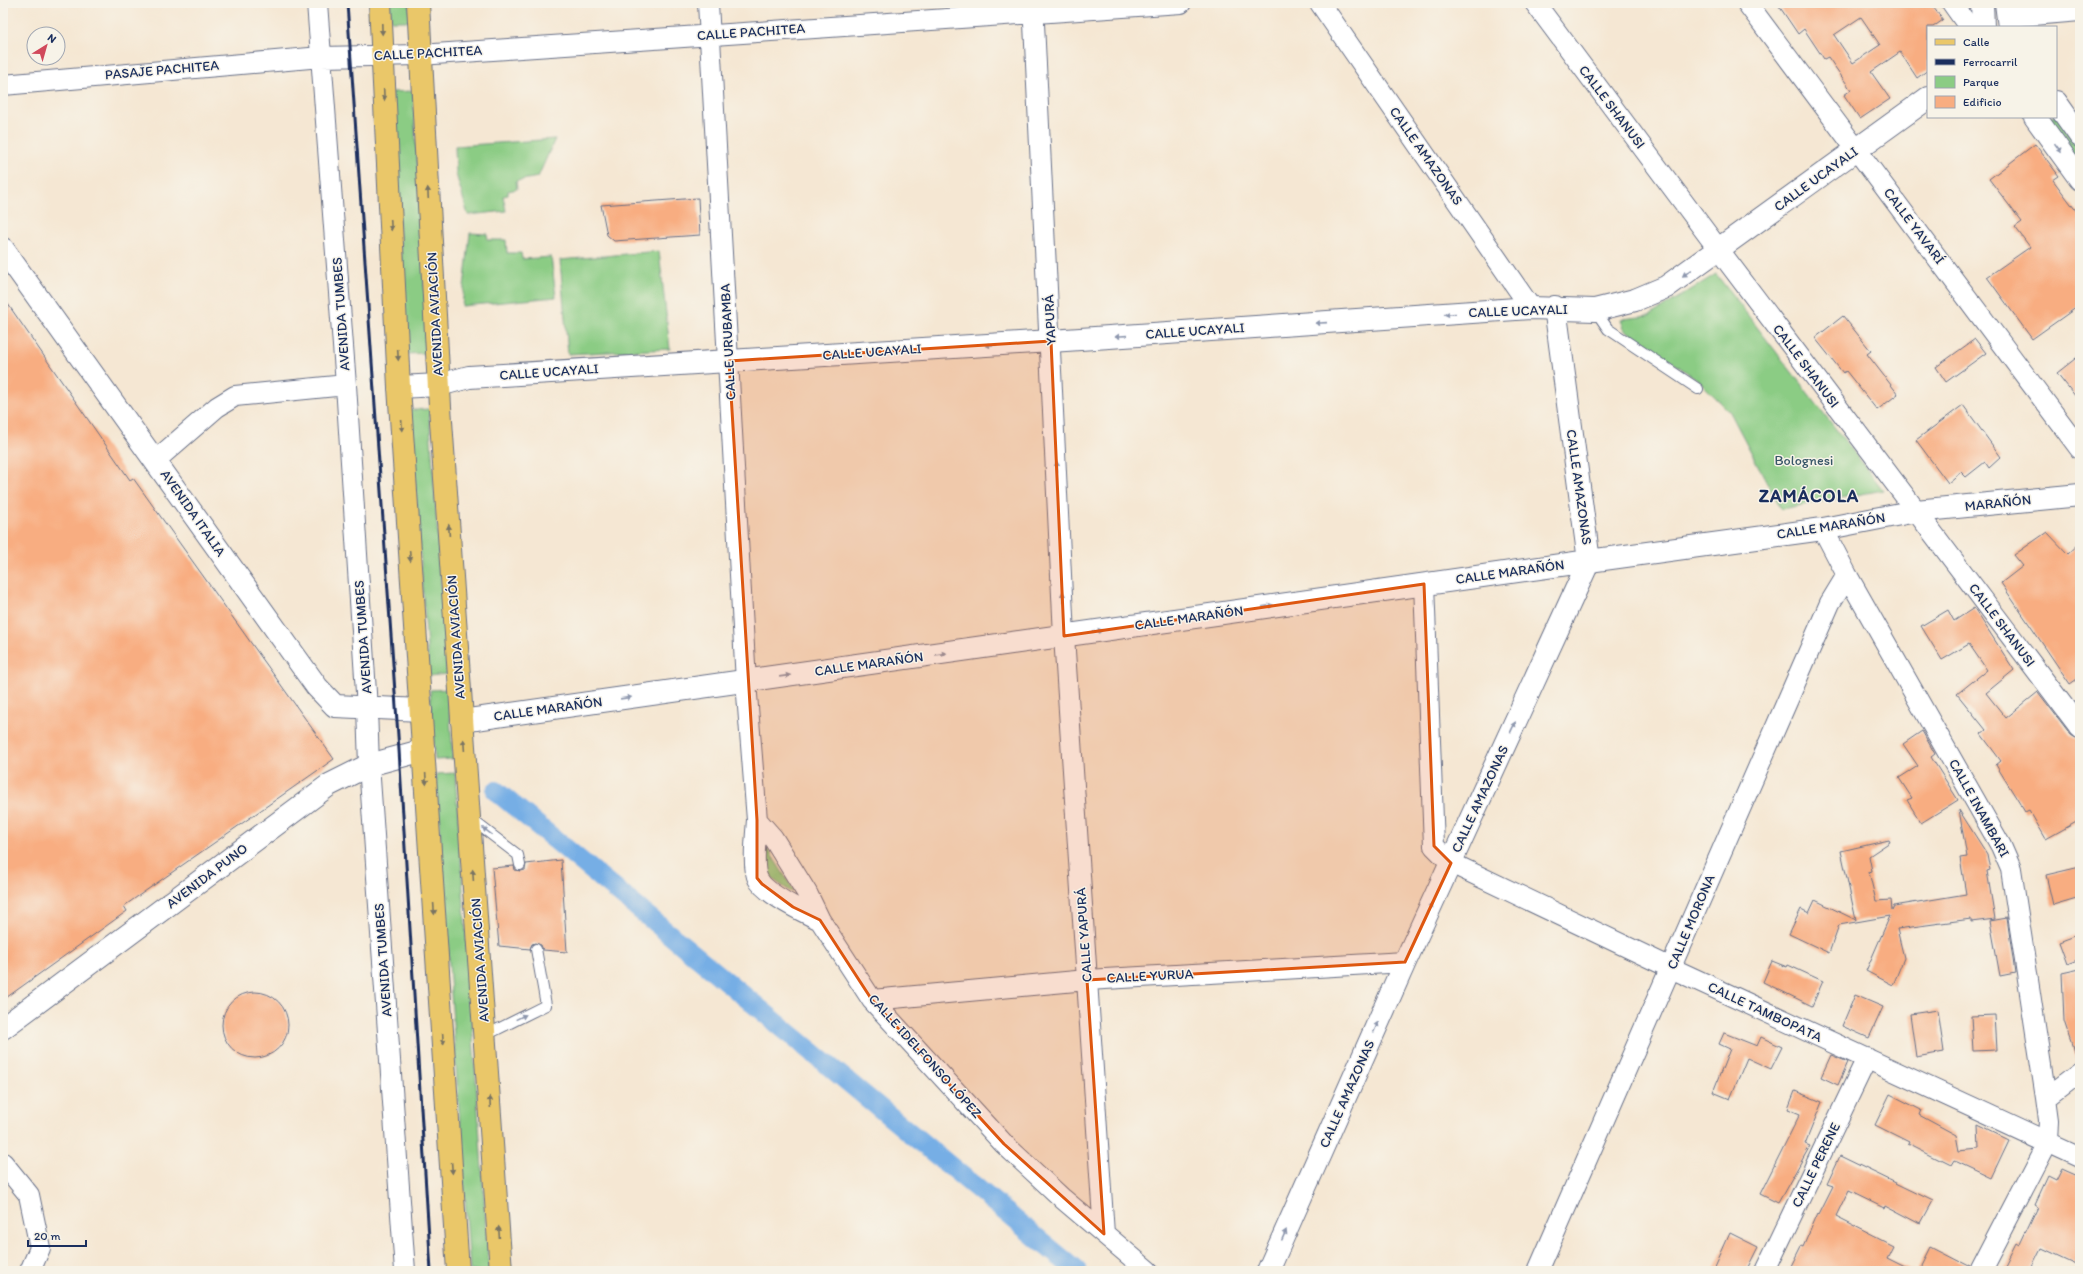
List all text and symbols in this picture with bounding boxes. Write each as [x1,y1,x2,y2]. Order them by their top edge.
street label: CALLE PACHITEA [696,20,806,44]
one-way arrow [378,23,385,35]
north arrow [26,26,66,66]
legend [1927,26,2057,118]
text: N [45,31,59,46]
text: Calle [1963,35,1990,49]
street label: CALLE PACHITEA [373,42,483,64]
text: Ferrocarril [1963,55,2018,69]
street label: PASAJE PACHITEA [104,57,220,83]
street label: CALLE SHANUSI [1575,62,1649,152]
text: Parque [1963,75,1999,89]
one-way arrow [381,89,388,101]
text: Edificio [1963,95,2002,109]
street label: CALLE AMAZONAS [1386,103,1466,209]
street label: CALLE UCAYALI [1771,143,1861,215]
one-way arrow [2053,143,2061,153]
street label: CALLE YAVARÍ [1880,185,1948,267]
one-way arrow [425,186,431,199]
one-way arrow [387,219,394,231]
street label: AVENIDA AVIACIÓN [423,252,447,376]
street label: AVENIDA TUMBES [329,257,353,371]
one-way arrow [1681,269,1692,277]
street label: CALLE URUBAMBA [716,283,740,401]
street label: YAPURÁ [1040,294,1060,346]
street label: CALLE UCAYALI [1468,301,1568,321]
one-way arrow [1444,310,1456,317]
street label: CALLE UCAYALI [1145,319,1245,343]
one-way arrow [1315,319,1327,326]
street label: CALLE SHANUSI [1769,321,1843,411]
one-way arrow [1115,333,1127,340]
street label: CALLE UCAYALI [822,340,922,364]
one-way arrow [985,341,997,348]
one-way arrow [394,349,401,361]
street label: CALLE UCAYALI [499,360,599,384]
one-way arrow [398,420,405,432]
street label: CALLE AMAZONAS [1562,428,1596,546]
park label: Bolognesi [1775,452,1833,469]
one-way arrow [1054,460,1060,473]
street label: AVENIDA ITALIA [157,466,229,560]
district label: ZAMÁCOLA [1759,485,1859,507]
street label: MARAÑÓN [1964,491,2032,515]
street label: CALLE MARAÑÓN [1775,509,1887,543]
one-way arrow [445,524,452,536]
one-way arrow [407,550,414,562]
street label: CALLE MARAÑÓN [1454,556,1566,588]
street label: AVENIDA AVIACIÓN [443,574,469,700]
street label: AVENIDA TUMBES [351,580,375,694]
street label: CALLE SHANUSI [1965,580,2039,670]
one-way arrow [1059,591,1066,603]
street label: CALLE MARAÑÓN [1133,602,1245,634]
one-way arrow [1261,603,1274,609]
one-way arrow [1091,628,1103,634]
street label: CALLE MARAÑÓN [813,648,925,680]
one-way arrow [935,651,947,657]
one-way arrow [778,673,791,679]
street label: CALLE MARAÑÓN [492,693,604,725]
one-way arrow [620,695,632,701]
one-way arrow [1510,721,1516,732]
one-way arrow [461,739,468,751]
street label: CALLE AMAZONAS [1448,743,1512,855]
street label: CALLE INAMBARI [1945,756,2013,860]
one-way arrow [422,773,429,785]
one-way arrow [481,826,492,835]
street label: AVENIDA PUNO [163,840,251,912]
one-way arrow [470,869,477,881]
street label: CALLE MORONA [1663,872,1719,972]
street label: CALLE YAPURÁ [1072,887,1096,983]
street label: AVENIDA AVIACIÓN [467,897,493,1023]
street label: AVENIDA TUMBES [371,903,395,1017]
one-way arrow [431,903,438,915]
one-way arrow [1427,903,1433,914]
street label: CALLE YURUA [1106,965,1194,987]
street label: CALLE TAMBOPATA [1705,978,1825,1046]
street label: CALLE IDELFONSO LÓPEZ [865,990,985,1122]
one-way arrow [515,1014,527,1020]
one-way arrow [1373,1021,1380,1033]
one-way arrow [440,1033,446,1046]
street label: CALLE AMAZONAS [1316,1037,1378,1151]
one-way arrow [487,1096,494,1108]
street label: CALLE PERENE [1788,1120,1844,1210]
one-way arrow [448,1162,455,1174]
scale bar [28,1222,86,1248]
one-way arrow [495,1226,502,1238]
text: 20 m [34,1229,61,1243]
one-way arrow [1281,1230,1287,1241]

